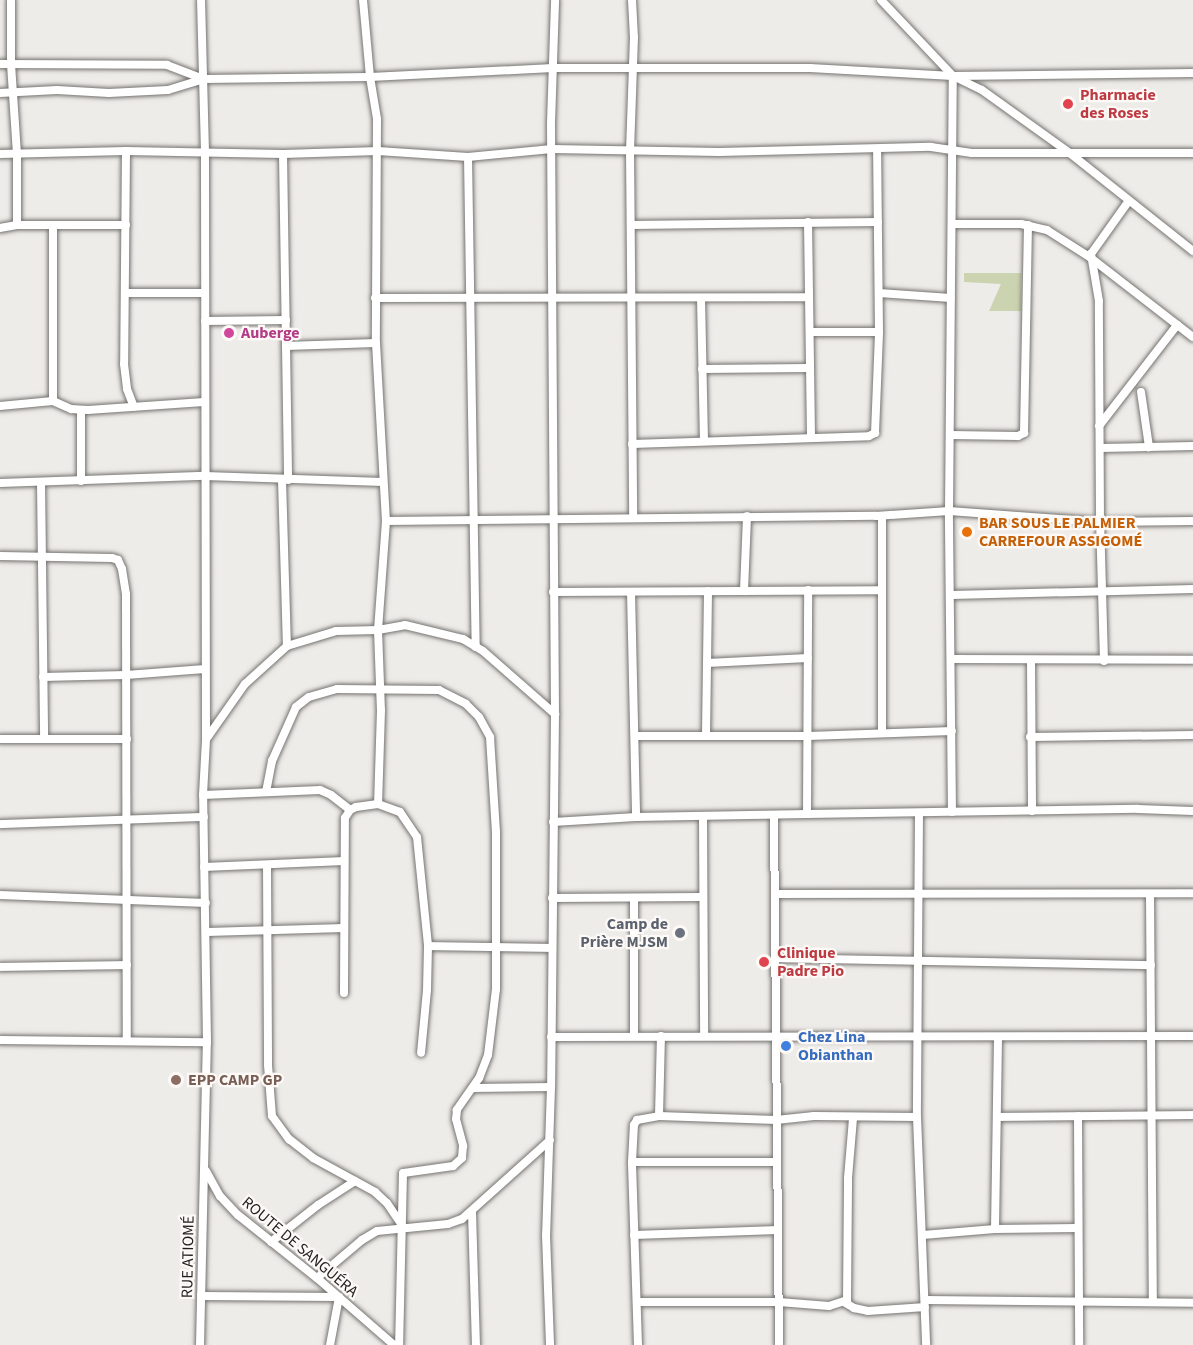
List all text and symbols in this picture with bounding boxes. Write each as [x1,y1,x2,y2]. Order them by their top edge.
place label: Pharmacie des Roses [1080,85,1156,123]
marker: Pharmacie des Roses [1061,97,1075,111]
place label: Auberge [241,323,299,343]
marker: Auberge [222,326,236,340]
place label: BAR SOUS LE PALMIER CARREFOUR ASSIGOMÉ [979,513,1142,551]
marker: BAR SOUS LE PALMIER CARREFOUR ASSIGOMÉ [960,525,974,539]
place label: Camp de Prière MJSM [580,914,668,952]
marker: Camp de Prière MJSM [673,926,687,940]
place label: Clinique Padre Pio [777,943,844,981]
marker: Clinique Padre Pio [755,953,773,971]
place label: Chez Lina Obianthan [798,1027,873,1065]
marker: Chez Lina Obianthan [779,1039,793,1053]
place label: EPP CAMP GP [188,1070,282,1090]
marker: EPP CAMP GP [169,1073,183,1087]
street label: ROUTE DE SANGUÉRA [238,1193,362,1301]
street label: RUE ATIOMÉ [178,1216,198,1298]

